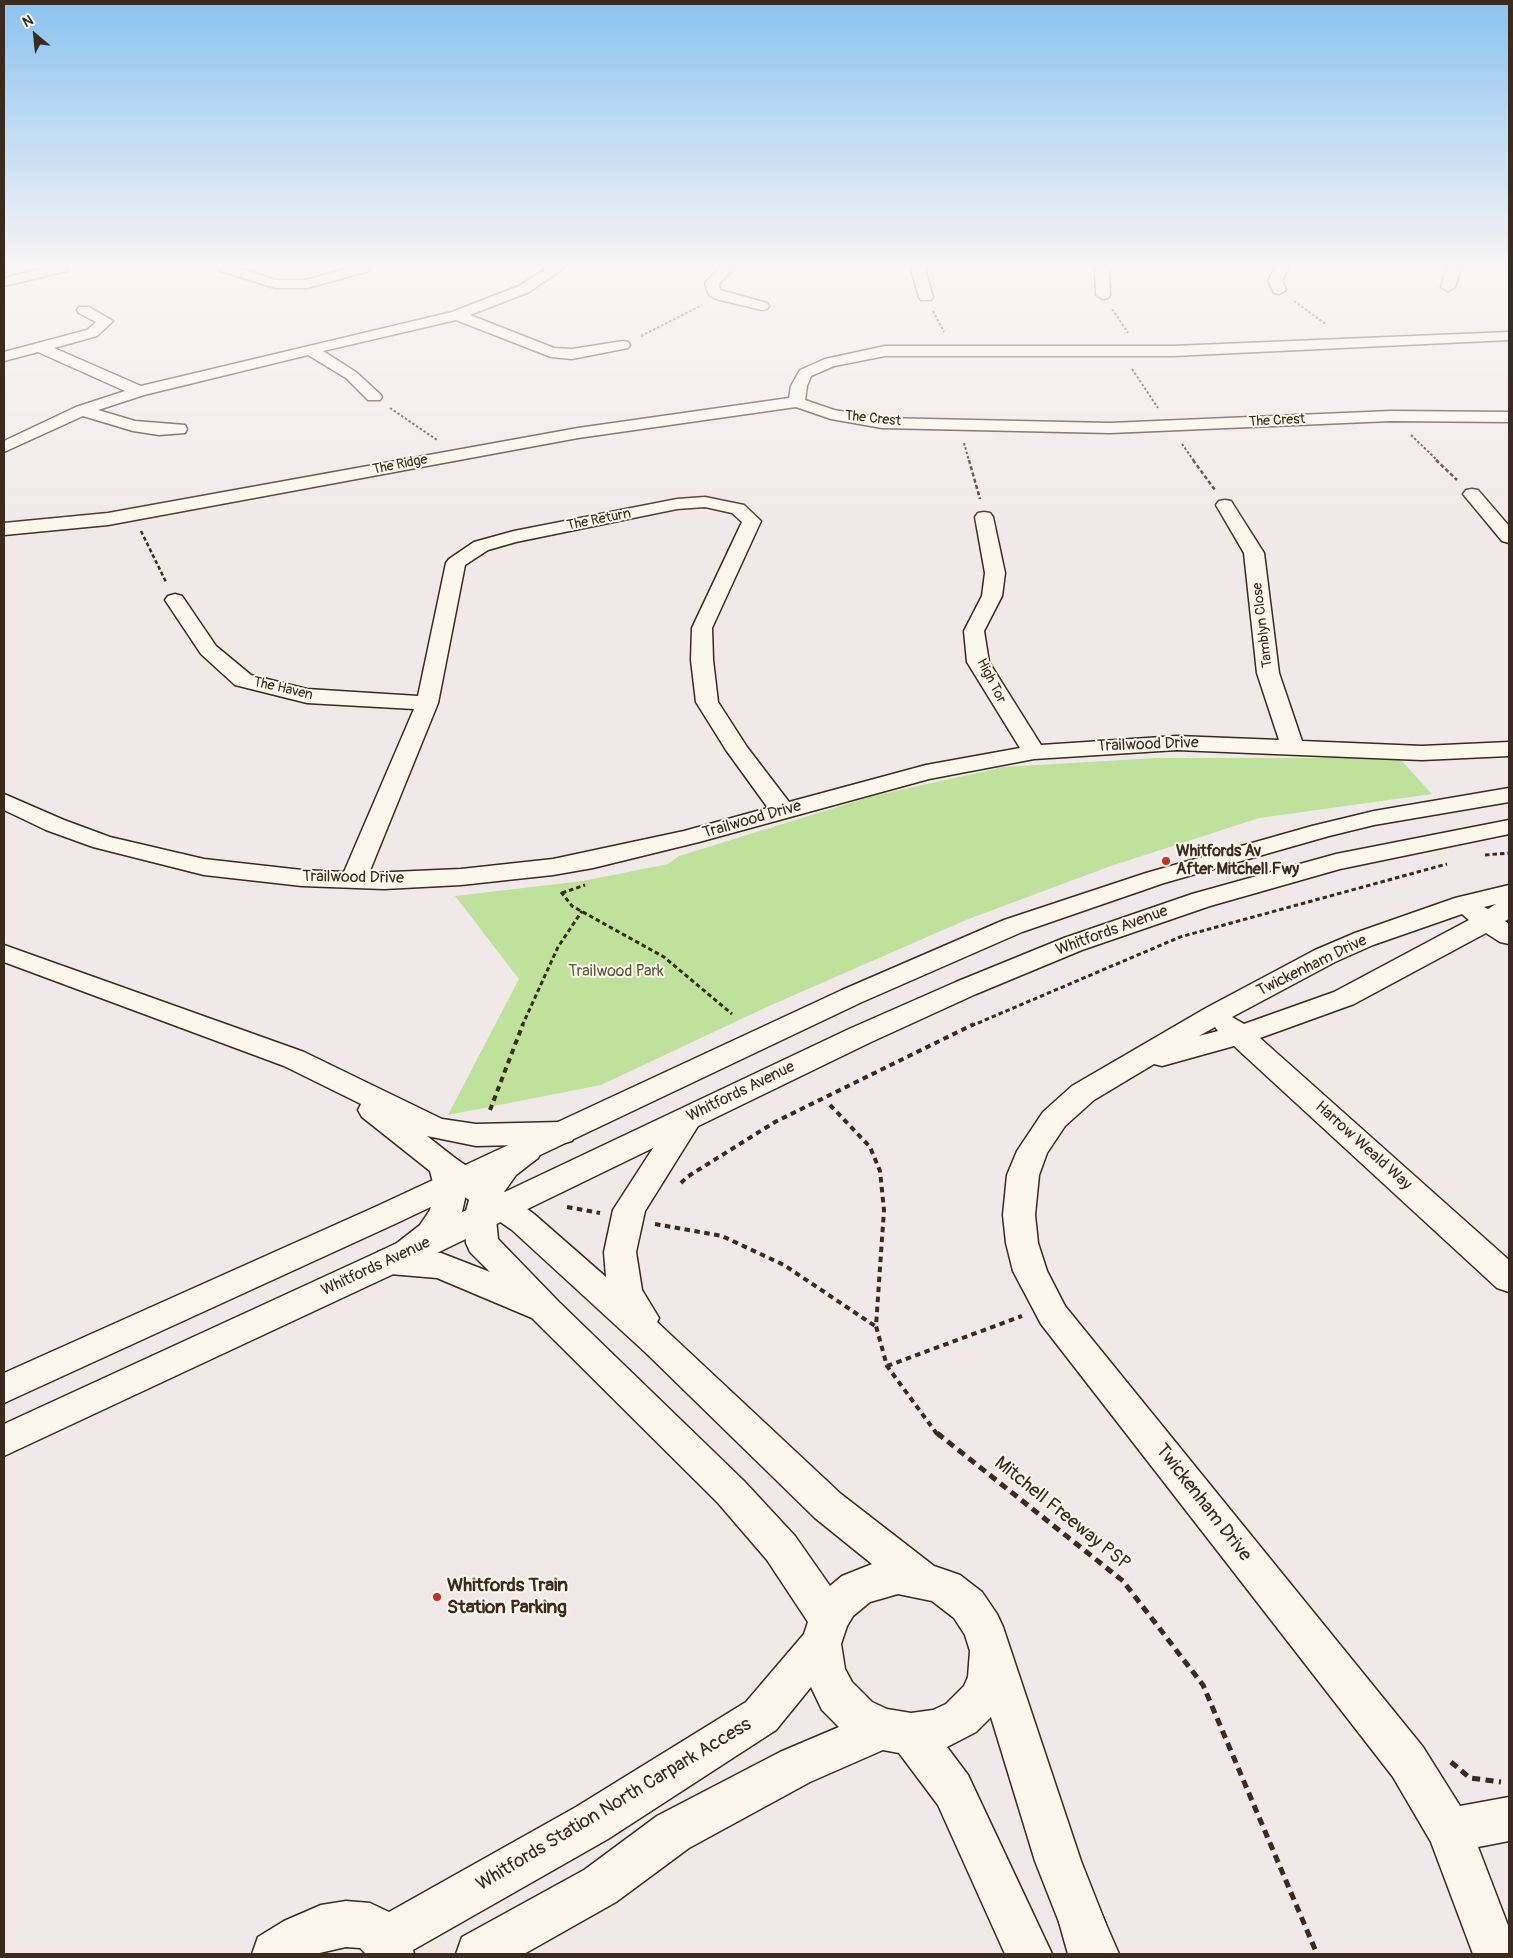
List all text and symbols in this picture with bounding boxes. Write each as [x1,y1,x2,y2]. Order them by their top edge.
north arrow [10,10,60,60]
text: N [20,12,36,31]
street label: The Crest [844,408,902,430]
street label: The Crest [1248,411,1306,431]
street label: The Ridge [371,451,429,479]
street label: The Return [566,506,632,534]
street label: Tamblyn Close [1249,581,1277,669]
street label: High Tor [973,656,1009,706]
street label: The Haven [252,674,314,704]
street label: Trailwood Drive [1097,734,1199,756]
street label: Trailwood Drive [700,797,804,843]
place label: Whitfords Av After Mitchell Fwy [1176,842,1299,880]
marker: Whitfords Av After Mitchell Fwy [1160,855,1172,867]
street label: Trailwood Drive [302,868,404,888]
street label: Whitfords Avenue [1053,902,1171,960]
street label: Twickenham Drive [1254,931,1370,1001]
park label: Trailwood Park [568,962,664,982]
street label: Whitfords Avenue [684,1058,798,1126]
street label: Harrow Weald Way [1311,1098,1415,1194]
street label: Whitfords Avenue [319,1233,433,1301]
street label: Twickenham Drive [1150,1440,1256,1566]
street label: Mitchell Freeway PSP [989,1452,1135,1576]
place label: Whitfords Train Station Parking [447,1575,568,1619]
marker: Whitfords Train Station Parking [431,1591,443,1603]
street label: Whitfords Station North Carpark Access [472,1714,756,1896]

